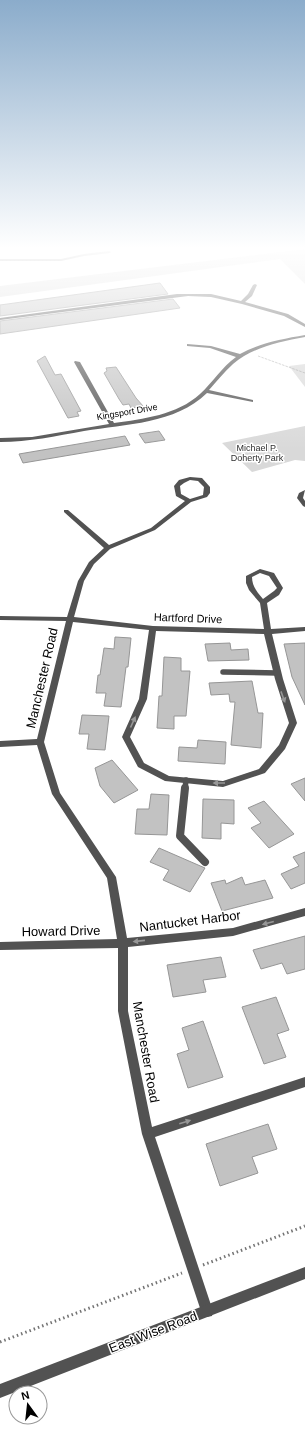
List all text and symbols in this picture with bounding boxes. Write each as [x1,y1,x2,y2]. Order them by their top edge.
street label: Kingsport Drive [96,402,158,422]
park label: Michael P. Doherty Park [231,443,284,463]
street label: Hartford Drive [154,611,222,625]
street label: Manchester Road [23,626,61,730]
one-way arrow [281,691,287,703]
one-way arrow [130,716,136,727]
one-way arrow [212,780,225,786]
street label: Nantucket Harbor [139,907,242,935]
one-way arrow [261,920,274,926]
street label: Howard Drive [22,923,100,939]
one-way arrow [133,938,145,944]
street label: Manchester Road [130,1000,162,1104]
one-way arrow [179,1119,191,1125]
street label: East Wise Road [107,1308,199,1356]
north arrow [8,1385,48,1425]
text: N [20,1389,31,1402]

